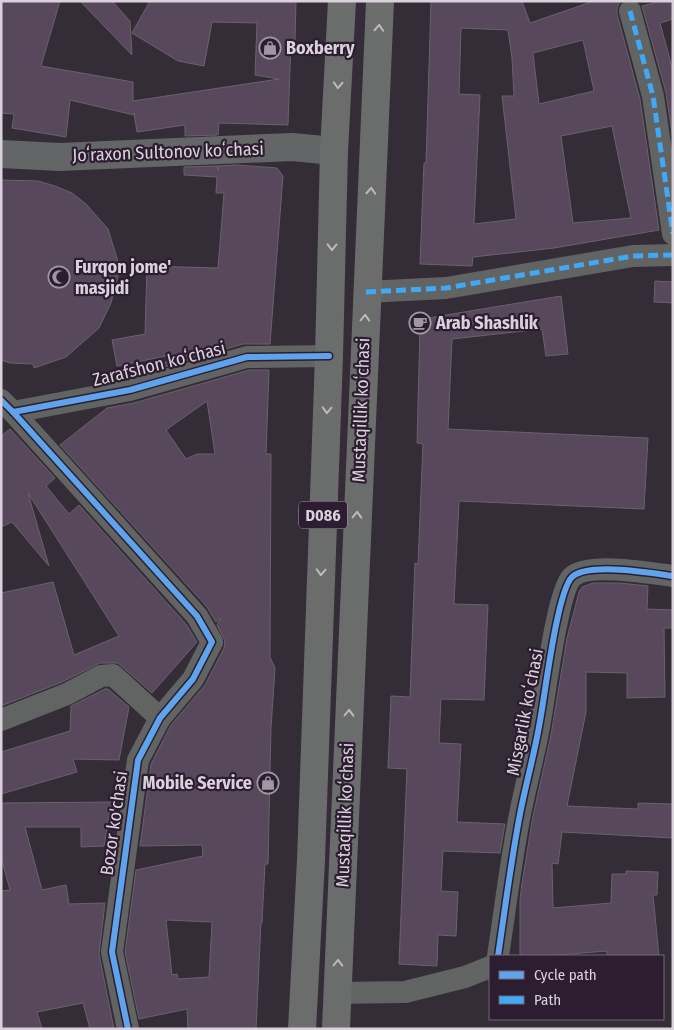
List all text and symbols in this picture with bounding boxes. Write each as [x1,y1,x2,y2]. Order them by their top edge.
one-way arrow [373,24,384,32]
shop icon: Boxberry [258,36,282,60]
place label: Boxberry [286,37,355,59]
one-way arrow [332,81,343,89]
street label: Joʻraxon Sultonov koʻchasi [72,138,264,166]
one-way arrow [366,186,377,194]
one-way arrow [327,244,337,252]
place label: Furqon jome' masjidi [75,256,171,299]
mosque icon: Furqon jome' masjidi [47,265,71,289]
cafe icon: Arab Shashlik [408,311,432,335]
place label: Arab Shashlik [435,312,539,334]
one-way arrow [360,314,371,322]
street label: Zarafshon koʻchasi [90,337,228,391]
street label: Mustaqillik koʻchasi [347,337,375,483]
one-way arrow [322,406,332,414]
road number: D086 [299,502,347,528]
one-way arrow [352,511,362,519]
one-way arrow [316,568,326,576]
street label: Misgarlik koʻchasi [502,646,548,778]
one-way arrow [343,709,354,717]
street label: Mustaqillik koʻchasi [331,742,359,888]
street label: Bozor ko'chasi [96,769,132,877]
shop icon: Mobile Service [256,771,280,795]
place label: Mobile Service [143,772,252,794]
legend [489,955,664,1020]
one-way arrow [333,958,344,966]
text: Cycle path [534,966,597,984]
text: Path [534,991,561,1009]

